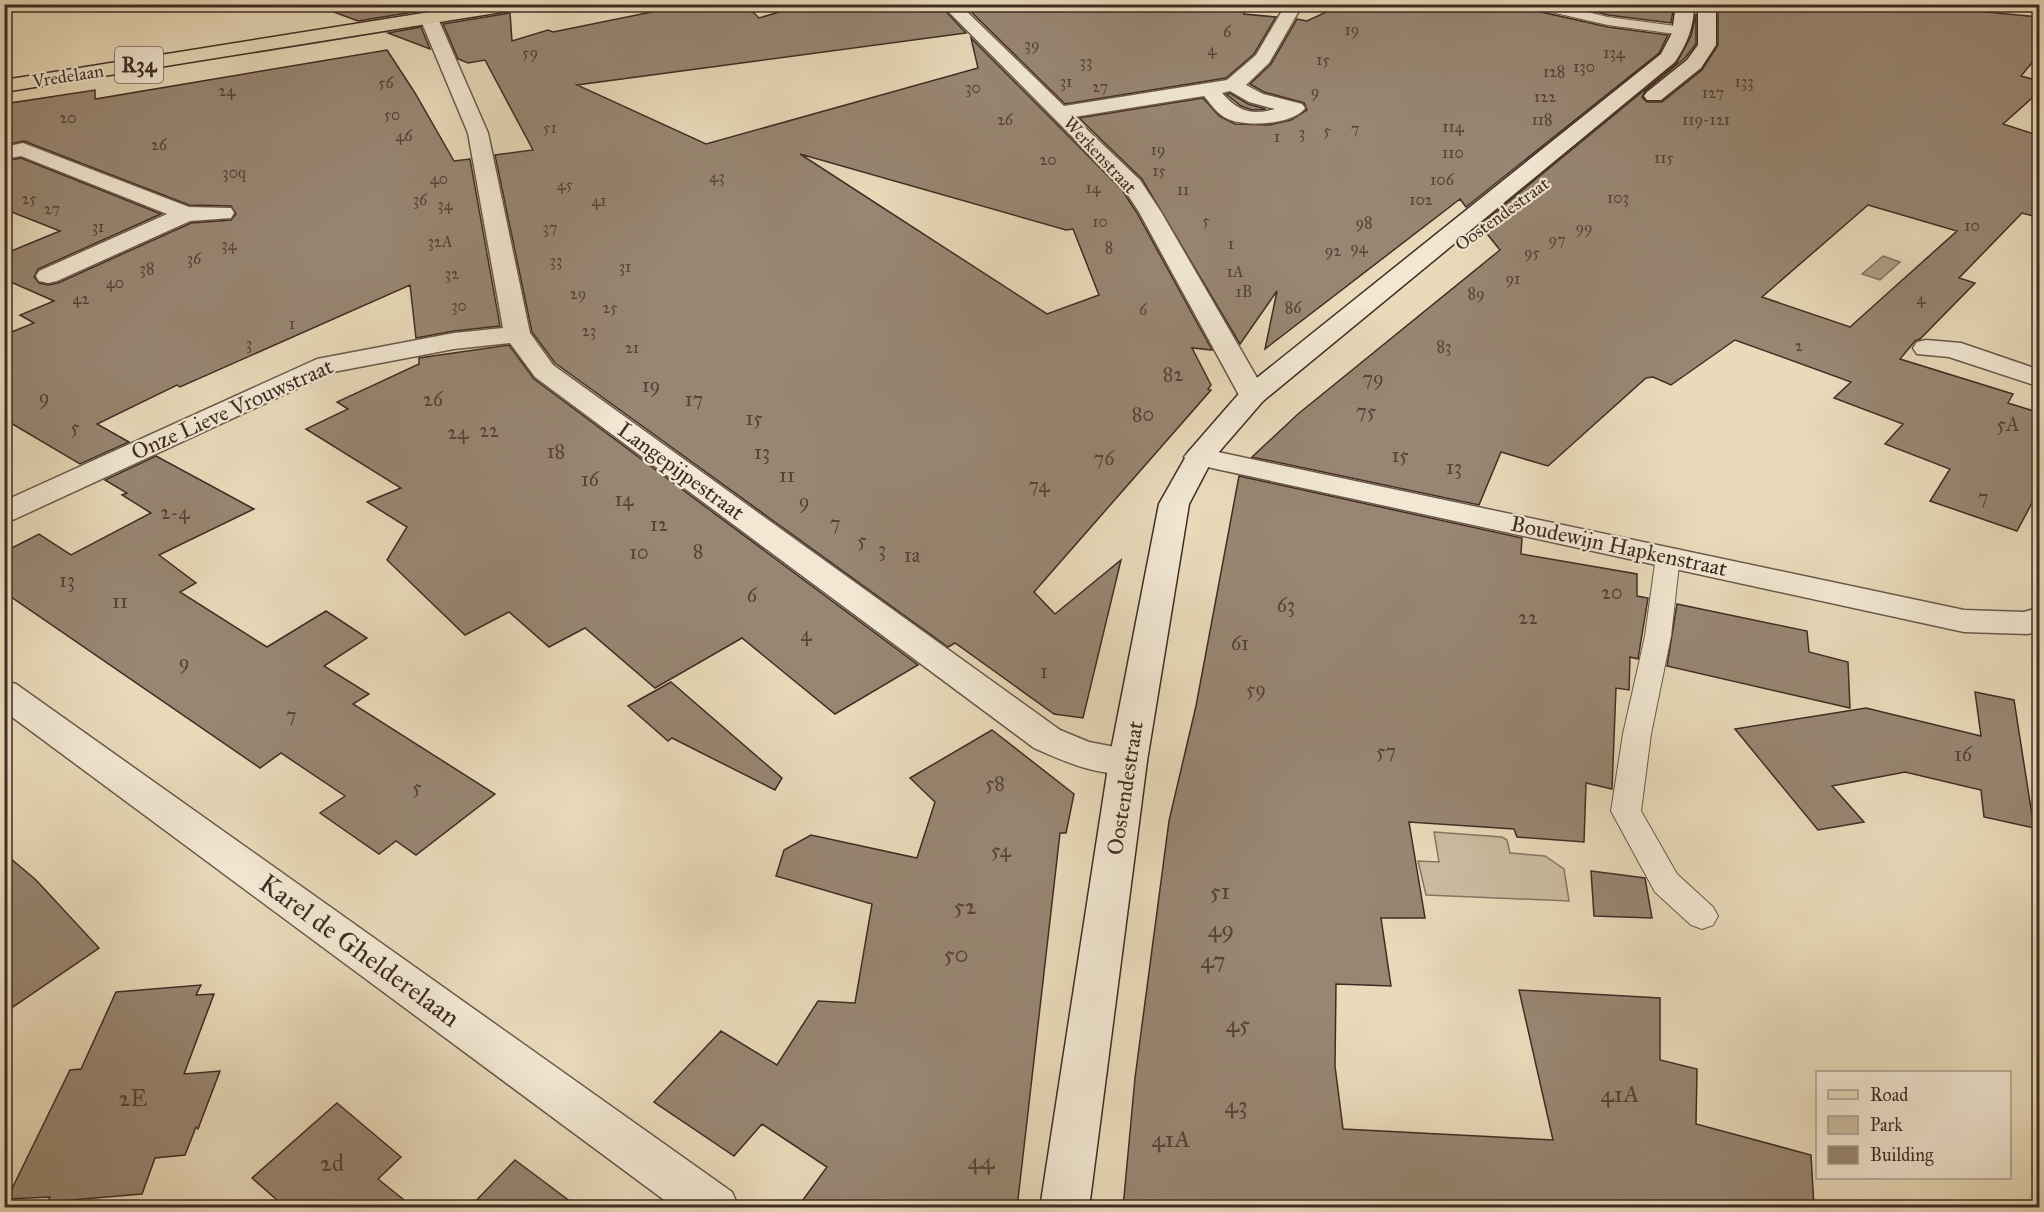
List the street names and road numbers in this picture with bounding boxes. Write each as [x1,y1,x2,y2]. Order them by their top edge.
road number: R34 [115,47,163,83]
street label: Vredelaan [30,59,105,93]
street label: Werkenstraat [1059,112,1142,198]
street label: Oostendestraat [1451,172,1554,255]
street label: Onze Lieve Vrouwstraat [127,352,337,466]
street label: Langepijpestraat [612,416,750,526]
street label: Boudewijn Hapkenstraat [1508,510,1730,582]
street label: Oostendestraat [1101,719,1149,857]
street label: Karel de Ghelderelaan [253,866,467,1034]

